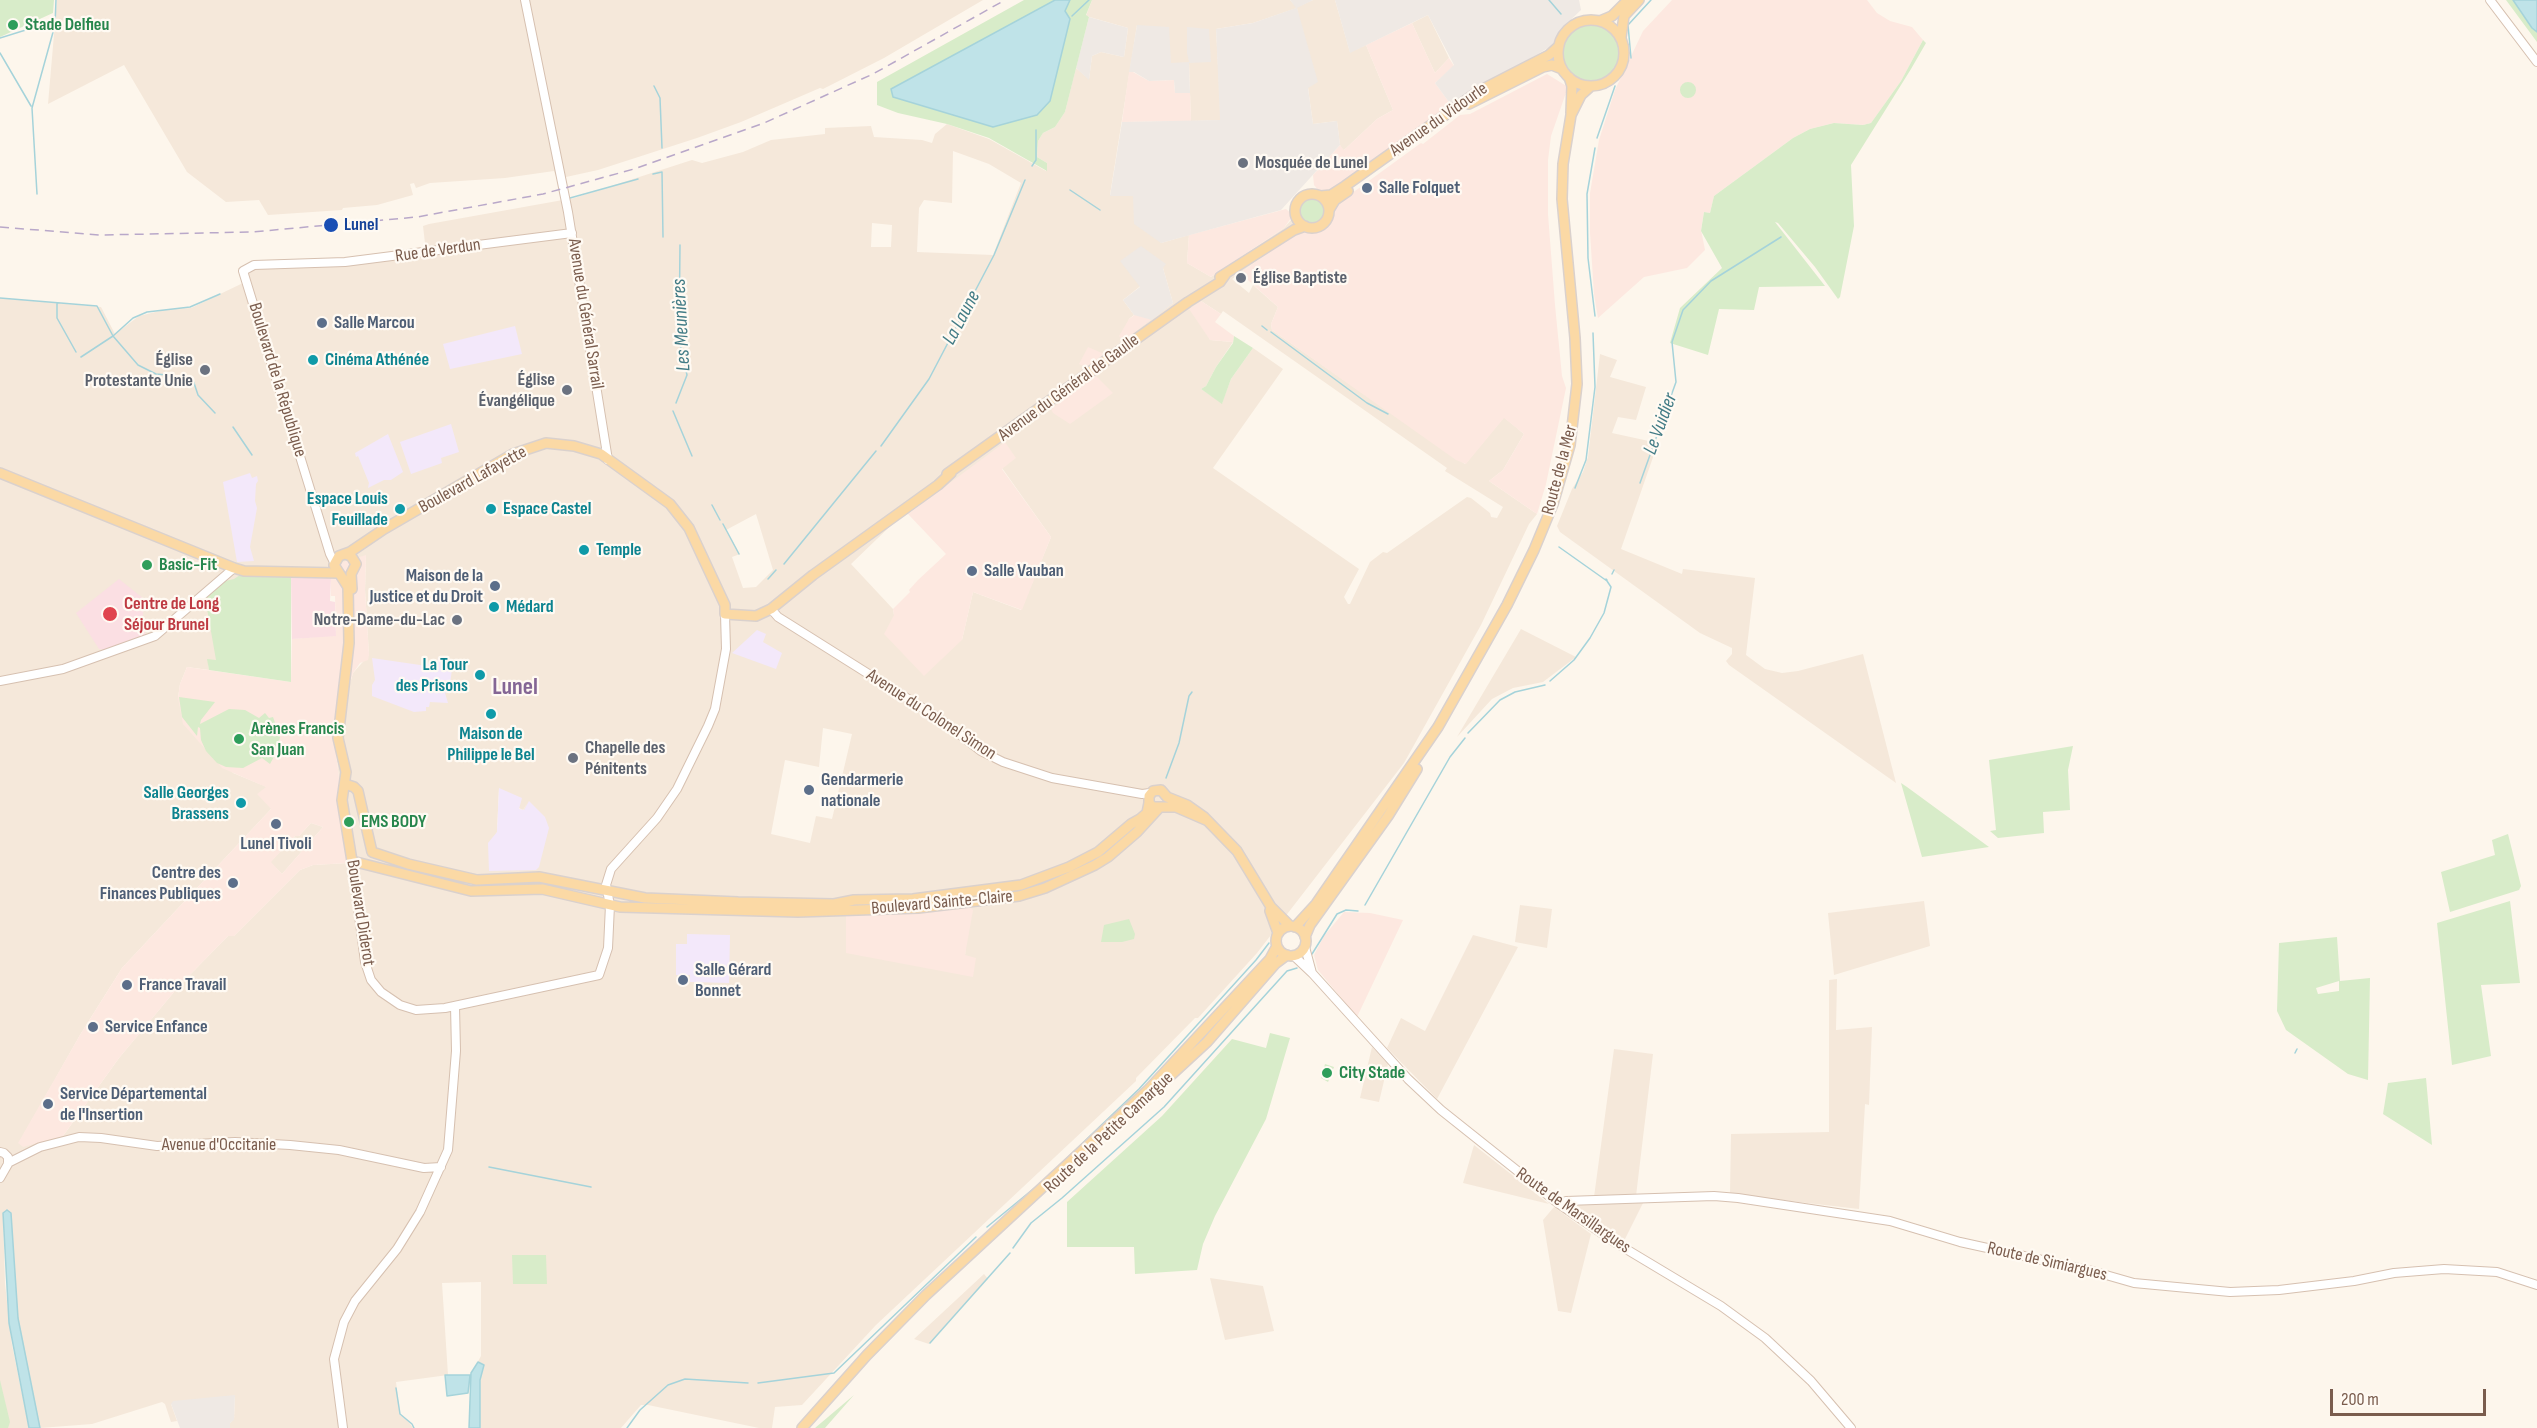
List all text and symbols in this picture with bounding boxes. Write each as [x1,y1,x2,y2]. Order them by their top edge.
place label: Stade Delfieu [25,14,109,36]
marker: Stade Delfieu [6,18,20,32]
street label: Avenue du Vidourle [1386,78,1492,162]
place label: Mosquée de Lunel [1255,152,1368,174]
marker: Mosquée de Lunel [1236,156,1250,170]
place label: Salle Folquet [1379,177,1460,199]
marker: Salle Folquet [1360,181,1374,195]
place label: Lunel [344,214,378,236]
marker: Lunel [322,216,340,234]
street label: Rue de Verdun [394,234,482,268]
street label: Avenue du Général Sarrail [562,237,608,391]
place label: Église Baptiste [1253,267,1347,289]
marker: Église Baptiste [1234,271,1248,285]
water label: Les Meunières [668,278,696,372]
water label: La Laune [938,287,986,349]
street label: Boulevard de la République [243,300,311,460]
place label: Salle Marcou [334,312,415,334]
marker: Salle Marcou [315,316,329,330]
street label: Avenue du Général de Gaulle [994,330,1144,446]
place label: Église Protestante Unie [85,349,193,392]
place label: Cinéma Athénée [325,349,429,371]
marker: Cinéma Athénée [306,353,320,367]
marker: Église Protestante Unie [198,363,212,377]
place label: Église Évangélique [478,369,555,412]
marker: Église Évangélique [560,383,574,397]
water label: Le Vuidier [1639,390,1683,458]
street label: Route de la Mer [1538,423,1582,517]
street label: Boulevard Lafayette [415,442,531,518]
place label: Espace Louis Feuillade [307,488,388,530]
place label: Espace Castel [503,498,591,520]
marker: Espace Louis Feuillade [393,502,407,516]
marker: Espace Castel [484,502,498,516]
place label: Temple [596,539,641,561]
marker: Temple [577,543,591,557]
place label: Basic-Fit [159,554,217,576]
marker: Basic-Fit [140,558,154,572]
place label: Salle Vauban [984,560,1064,582]
marker: Salle Vauban [965,564,979,578]
place label: Maison de la Justice et du Droit [369,565,483,608]
marker: Maison de la Justice et du Droit [488,579,502,593]
place label: Centre de Long Séjour Brunel [124,593,219,636]
place label: Médard [506,596,554,618]
marker: Médard [487,600,501,614]
marker: Centre de Long Séjour Brunel [101,605,119,623]
place label: Notre-Dame-du-Lac [314,609,445,631]
marker: Notre-Dame-du-Lac [450,613,464,627]
place label: La Tour des Prisons [396,654,468,696]
street label: Avenue du Colonel Simon [862,665,1000,765]
marker: La Tour des Prisons [473,668,487,682]
district label: Lunel [492,674,538,702]
marker: Maison de Philippe le Bel [484,707,498,721]
place label: Arènes Francis San Juan [251,718,344,760]
place label: Maison de Philippe le Bel [447,723,535,766]
marker: Arènes Francis San Juan [232,732,246,746]
place label: Chapelle des Pénitents [585,737,665,780]
marker: Chapelle des Pénitents [566,751,580,765]
place label: Gendarmerie nationale [821,769,903,812]
place label: Salle Georges Brassens [143,782,229,824]
marker: Gendarmerie nationale [802,783,816,797]
marker: Salle Georges Brassens [234,796,248,810]
place label: EMS BODY [361,811,426,833]
marker: EMS BODY [342,815,356,829]
marker: Lunel Tivoli [269,817,283,831]
place label: Lunel Tivoli [240,833,312,855]
street label: Boulevard Diderot [341,858,379,968]
place label: Centre des Finances Publiques [100,862,221,904]
marker: Centre des Finances Publiques [226,876,240,890]
street label: Boulevard Sainte-Claire [870,886,1014,920]
place label: Salle Gérard Bonnet [695,959,771,1002]
marker: Salle Gérard Bonnet [676,973,690,987]
place label: France Travail [139,974,226,996]
marker: France Travail [120,978,134,992]
place label: Service Enfance [105,1016,208,1038]
marker: Service Enfance [86,1020,100,1034]
place label: City Stade [1339,1062,1405,1084]
marker: City Stade [1320,1066,1334,1080]
street label: Route de la Petite Camargue [1040,1068,1178,1198]
place label: Service Départemental de l'Insertion [60,1083,207,1126]
marker: Service Départemental de l'Insertion [41,1097,55,1111]
street label: Avenue d'Occitanie [162,1134,276,1156]
street label: Route de Marsillargues [1511,1163,1635,1259]
street label: Route de Simiargues [1985,1238,2109,1286]
scale bar [2333,1377,2489,1415]
text: 200 m [2341,1389,2379,1410]

